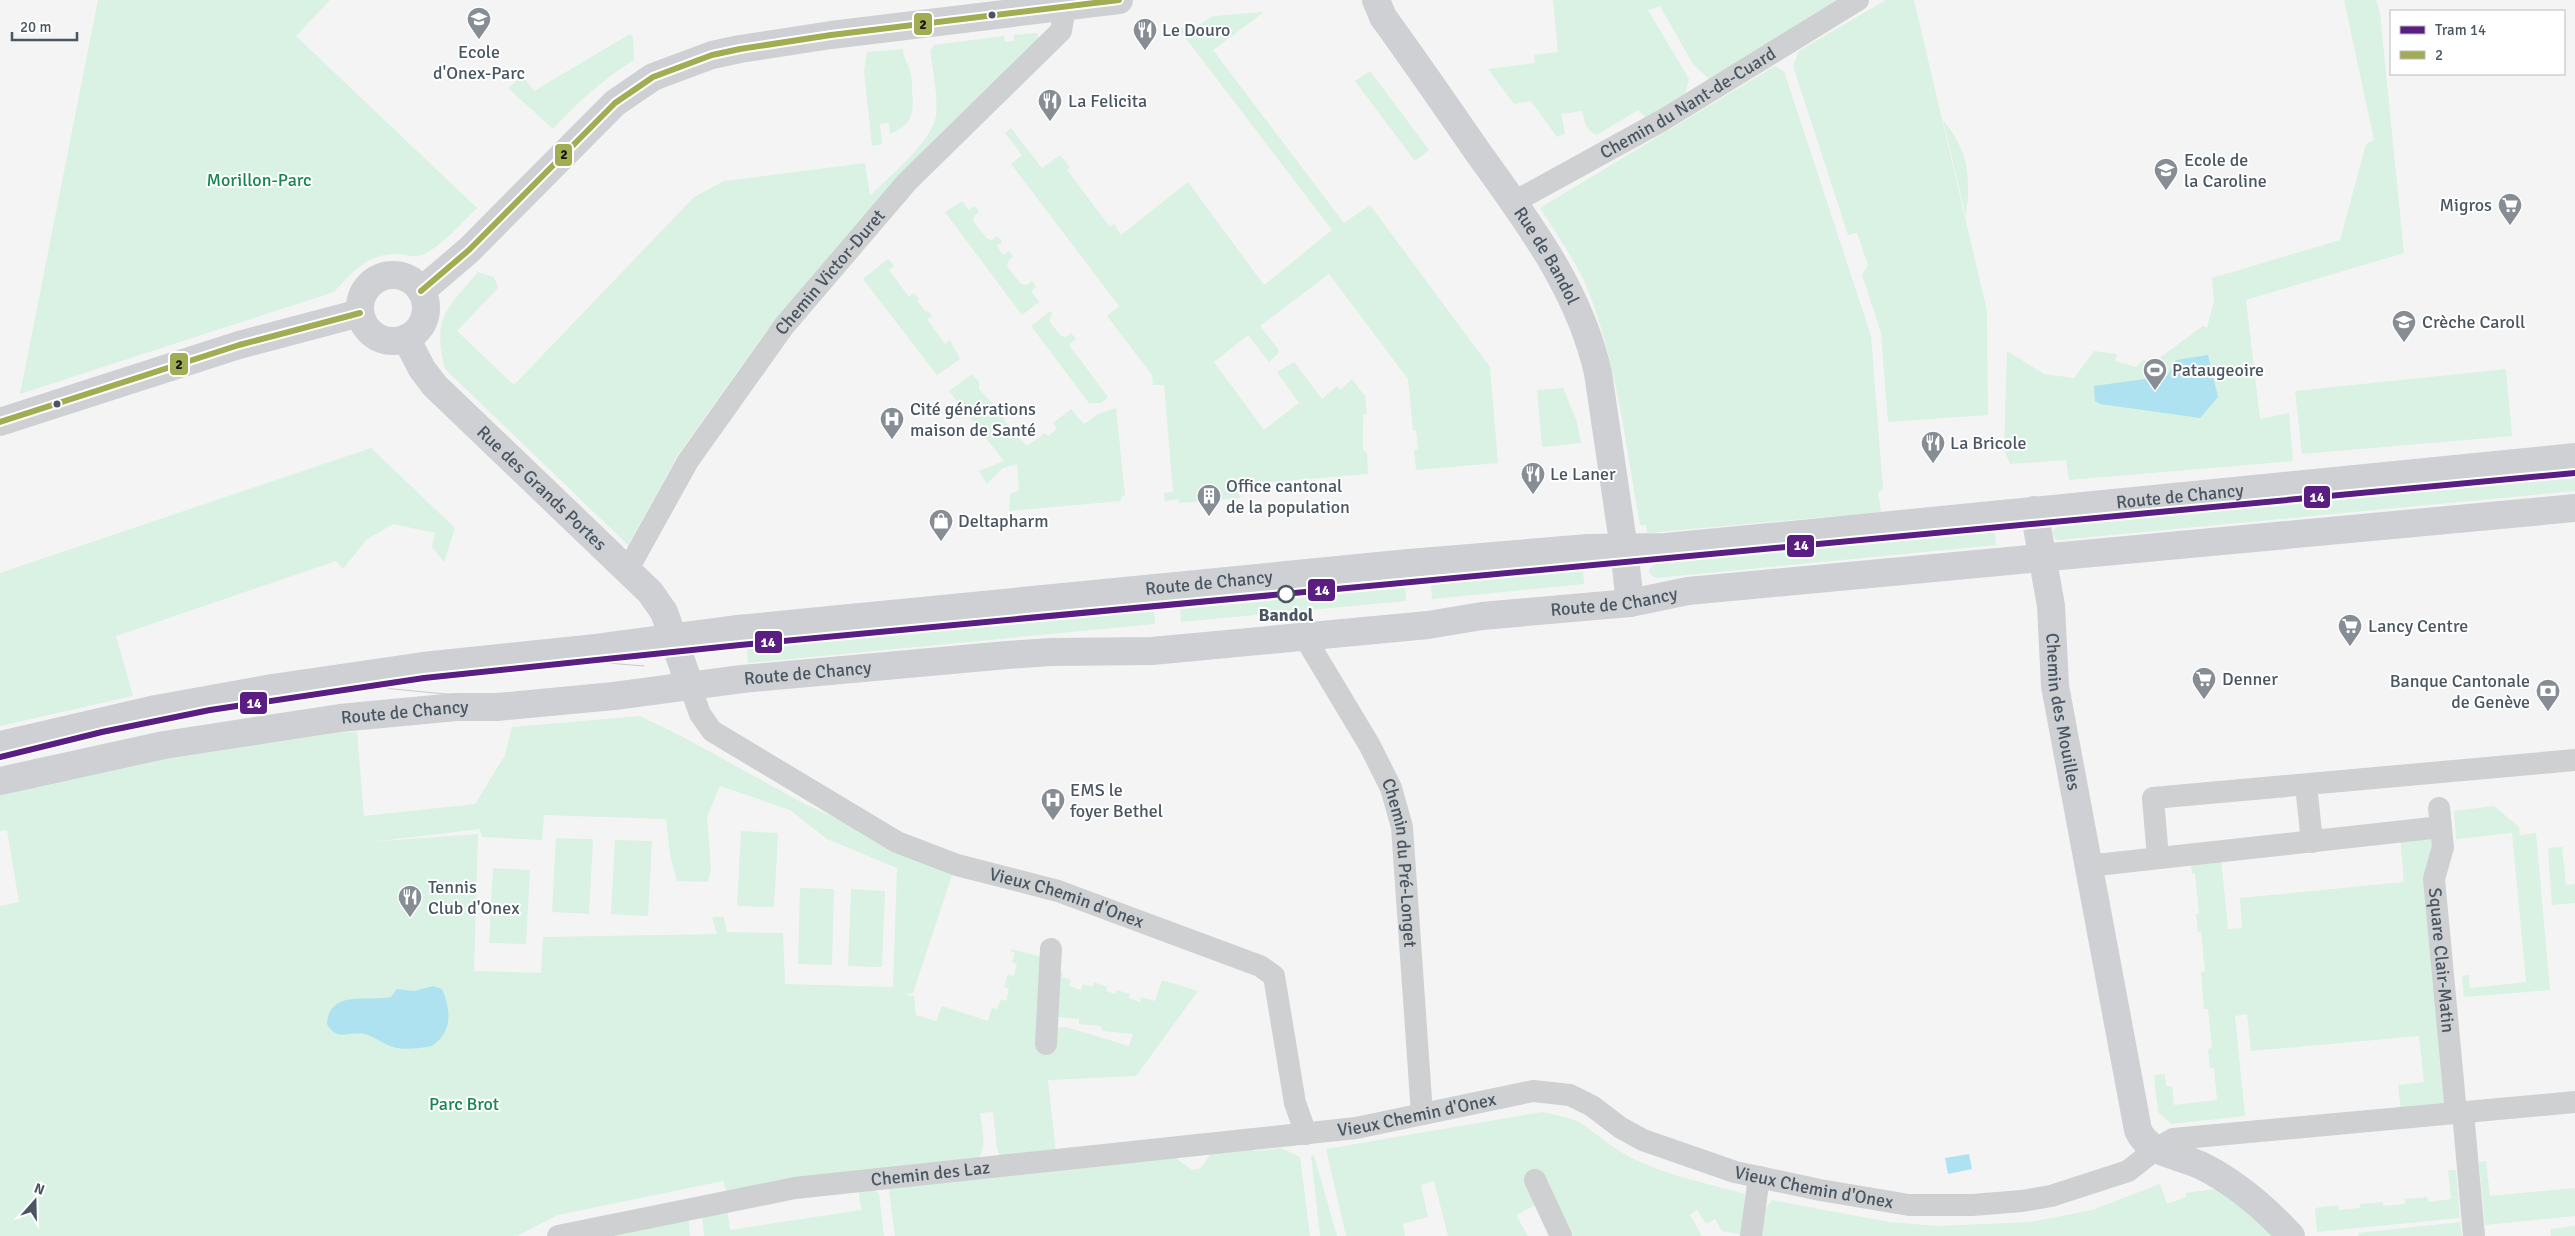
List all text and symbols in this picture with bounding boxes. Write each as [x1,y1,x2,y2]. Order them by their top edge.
school or university icon: Ecole d'Onex-Parc [466,6,492,40]
scale bar [12,10,78,42]
unlabelled marker [987,10,997,20]
legend [2390,10,2565,75]
line badge: 2 [913,12,933,36]
text: 2 [919,16,927,33]
restaurant icon: Le Douro [1132,17,1158,51]
text: 20 m [20,18,51,36]
place label: Le Douro [1162,19,1230,41]
text: Tram 14 [2435,21,2486,39]
place label: Ecole d'Onex-Parc [433,41,525,84]
street label: Chemin du Nant-de-Cuard [1596,42,1780,164]
text: 2 [2435,46,2443,64]
restaurant icon: La Felicita [1037,88,1063,122]
place label: La Felicita [1068,90,1147,112]
line badge: 2 [554,143,573,167]
text: 2 [560,146,568,163]
place label: Ecole de la Caroline [2184,149,2267,192]
school or university icon: Ecole de la Caroline [2153,157,2179,191]
park label: Morillon-Parc [206,169,312,191]
supermarket icon: Migros [2497,192,2523,226]
place label: Migros [2440,194,2492,216]
street label: Rue de Bandol [1509,203,1584,308]
street label: Chemin Victor-Duret [770,205,890,339]
school or university icon: Crèche Caroll [2391,309,2417,343]
place label: Crèche Caroll [2422,311,2525,333]
line badge: 2 [169,352,189,376]
text: 2 [175,356,183,373]
sports icon: Pataugeoire [2142,357,2168,391]
place label: Pataugeoire [2172,359,2264,381]
place label: Cité générations maison de Santé [910,398,1036,441]
unlabelled marker [52,399,62,409]
hospital icon: Cité générations maison de Santé [879,406,905,440]
street label: Rue des Grands Portes [472,421,611,555]
restaurant icon: La Bricole [1920,430,1946,464]
place label: La Bricole [1950,432,2027,454]
restaurant icon: Le Laner [1520,461,1546,495]
place label: Le Laner [1550,463,1616,485]
place label: Office cantonal de la population [1226,475,1350,518]
street label: Route de Chancy [2115,479,2245,514]
building icon: Office cantonal de la population [1196,483,1222,517]
line badge: 14 [2303,485,2331,509]
text: 14 [2309,489,2325,506]
shop icon: Deltapharm [928,508,954,542]
place label: Deltapharm [958,510,1049,532]
line badge: 14 [1786,534,1815,558]
text: 14 [1793,537,1809,554]
street label: Route de Chancy [1144,565,1274,600]
line badge: 14 [1307,578,1336,602]
text: 14 [1314,582,1330,599]
street label: Route de Chancy [1549,582,1680,621]
marker: Bandol [1277,585,1295,603]
place label: Bandol [1259,604,1314,626]
supermarket icon: Lancy Centre [2337,613,2363,647]
place label: Lancy Centre [2368,615,2468,637]
line badge: 14 [754,630,783,654]
street label: Chemin des Mouilles [2041,632,2085,792]
text: 14 [760,634,776,651]
street label: Route de Chancy [743,656,873,690]
supermarket icon: Denner [2191,666,2217,700]
place label: Denner [2222,668,2278,690]
place label: Banque Cantonale de Genève [2390,670,2530,713]
bank icon: Banque Cantonale de Genève [2535,678,2561,712]
line badge: 14 [239,691,268,715]
text: 14 [246,695,262,712]
street label: Route de Chancy [340,696,469,729]
street label: Chemin du Pré-Longet [1377,775,1421,948]
place label: EMS le foyer Bethel [1070,779,1163,822]
hospital icon: EMS le foyer Bethel [1040,787,1066,821]
street label: Vieux Chemin d'Onex [987,863,1148,933]
place label: Tennis Club d'Onex [428,876,520,919]
restaurant icon: Tennis Club d'Onex [397,884,423,918]
street label: Square Clair-Matin [2424,887,2459,1034]
street label: Vieux Chemin d'Onex [1336,1088,1499,1141]
park label: Parc Brot [429,1093,499,1115]
street label: Chemin des Laz [870,1156,991,1191]
street label: Vieux Chemin d'Onex [1733,1161,1896,1213]
north arrow [10,1176,60,1226]
text: N [32,1180,47,1199]

